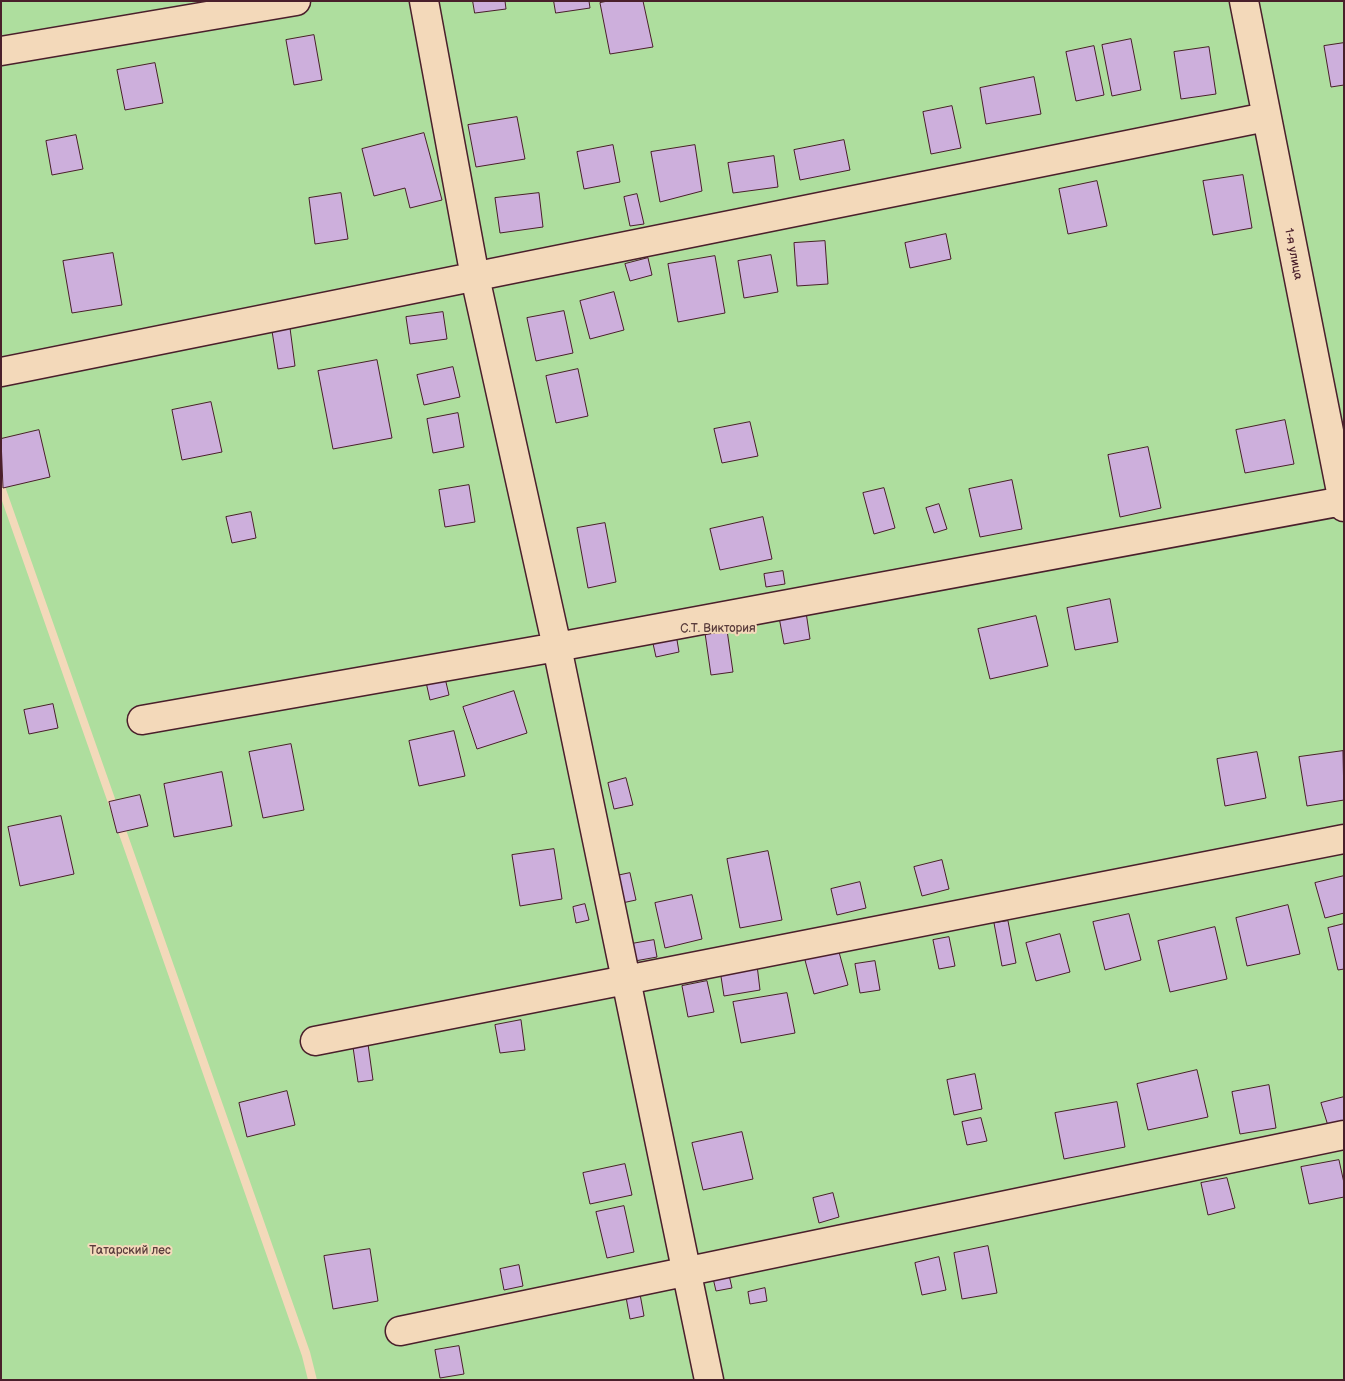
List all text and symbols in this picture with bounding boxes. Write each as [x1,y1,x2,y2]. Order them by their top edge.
street label: 1-я улица [1281,227,1305,281]
park label: С.Т. Виктория [680,622,756,636]
park label: Татарский лес [89,1244,171,1258]

